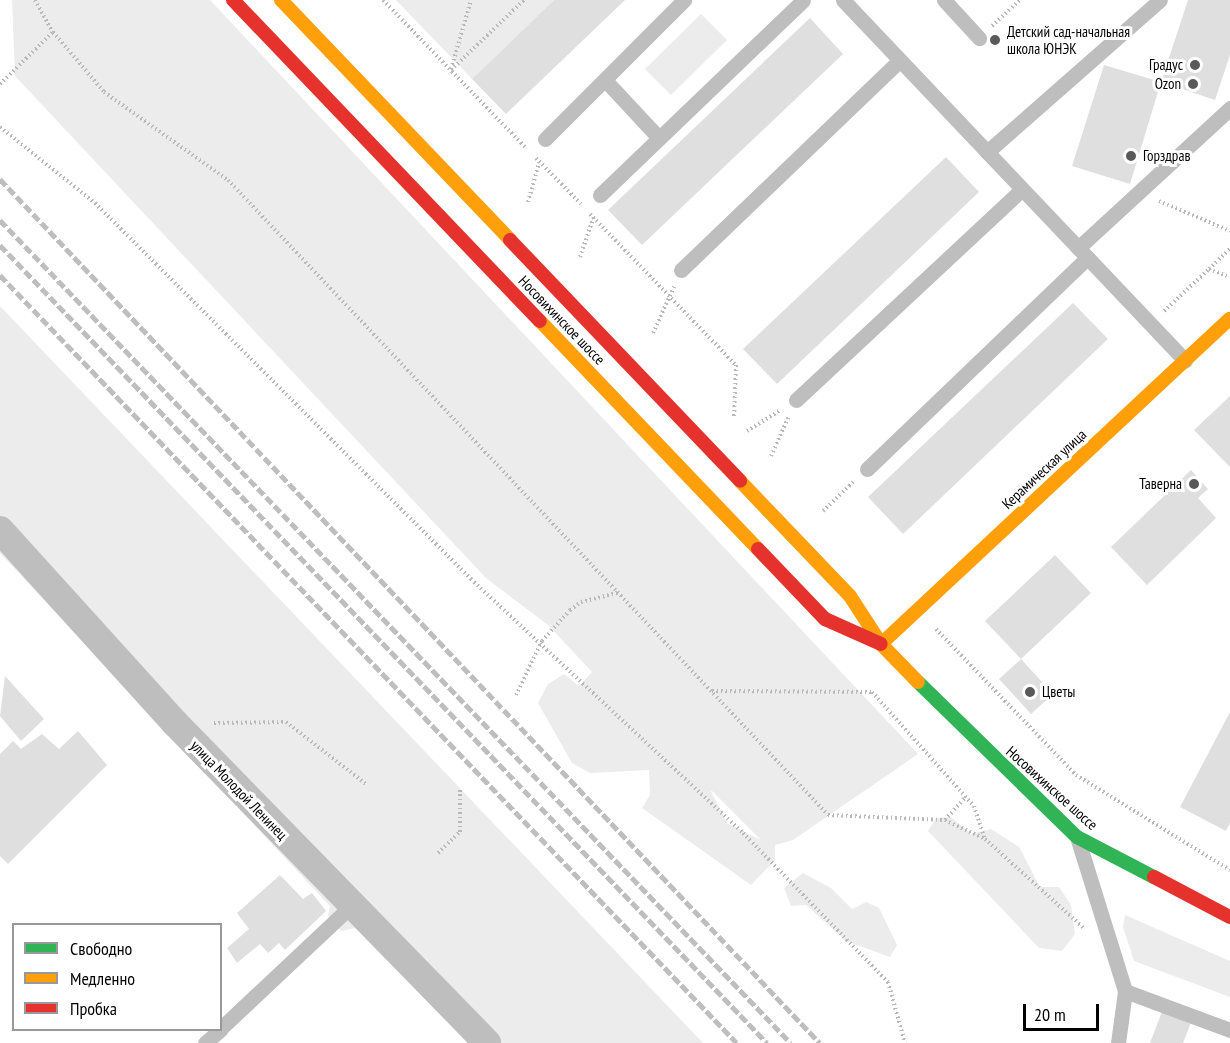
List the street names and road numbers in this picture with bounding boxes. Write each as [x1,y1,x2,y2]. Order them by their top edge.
street label: Носовихинское шоссе [515,272,609,368]
street label: Керамическая улица [998,425,1090,513]
street label: улица Молодой Ленинец [187,736,291,844]
street label: Носовихинское шоссе [1003,742,1101,834]

